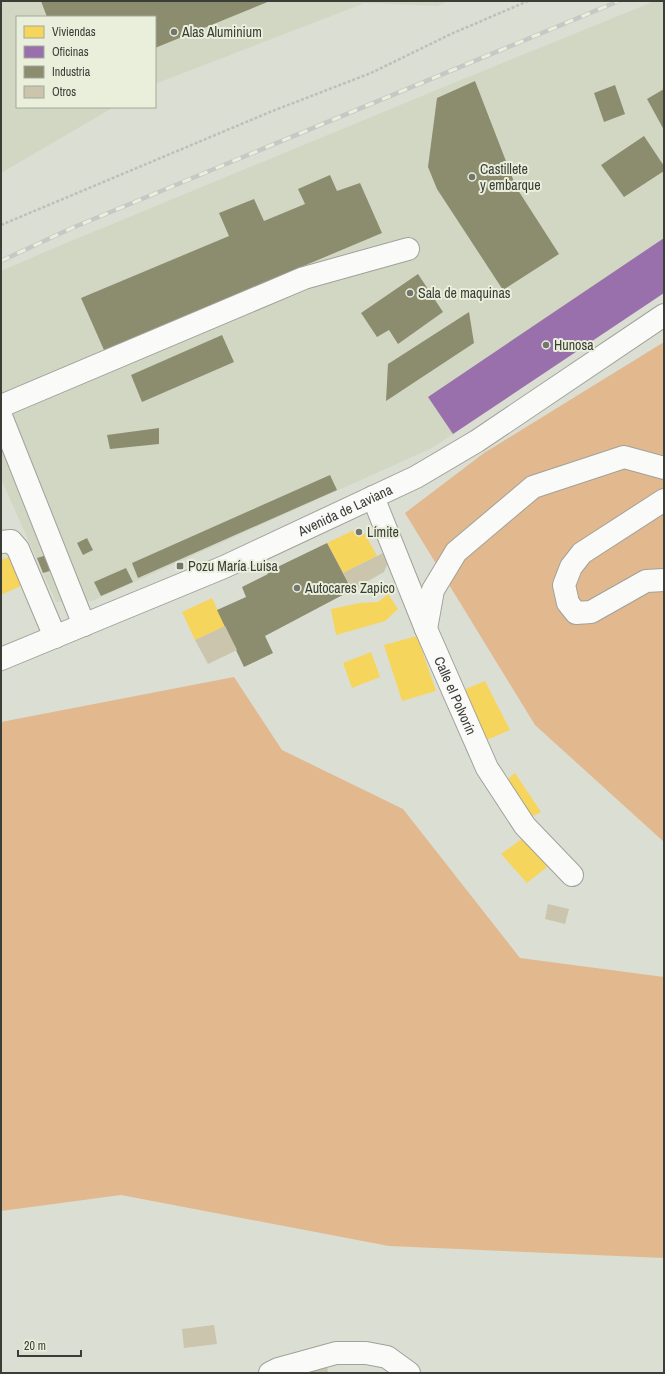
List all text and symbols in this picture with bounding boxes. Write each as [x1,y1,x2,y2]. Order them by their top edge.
legend [16,16,156,108]
place label: Alas Aluminium [181,23,262,41]
text: Viviendas [52,24,96,40]
marker: Alas Aluminium [169,27,179,37]
text: Oficinas [52,44,89,60]
text: Industria [52,64,91,80]
text: Otros [52,84,76,100]
place label: Castillete y embarque [480,160,541,194]
marker: Castillete y embarque [467,172,477,182]
place label: Sala de maquinas [418,284,511,302]
marker: Sala de maquinas [405,288,415,298]
place label: Hunosa [554,336,594,354]
marker: Hunosa [541,340,551,350]
street label: Avenida de Laviana [294,480,396,540]
place label: Límite [367,523,399,541]
marker: Límite [354,527,364,537]
place label: Pozu María Luisa [188,557,279,575]
marker: Pozu María Luisa [175,561,185,571]
place label: Autocares Zapico [304,579,395,597]
marker: Autocares Zapico [292,583,302,593]
street label: Calle el Polvorín [430,654,480,738]
scale bar [18,1332,81,1358]
text: 20 m [24,1338,46,1354]

